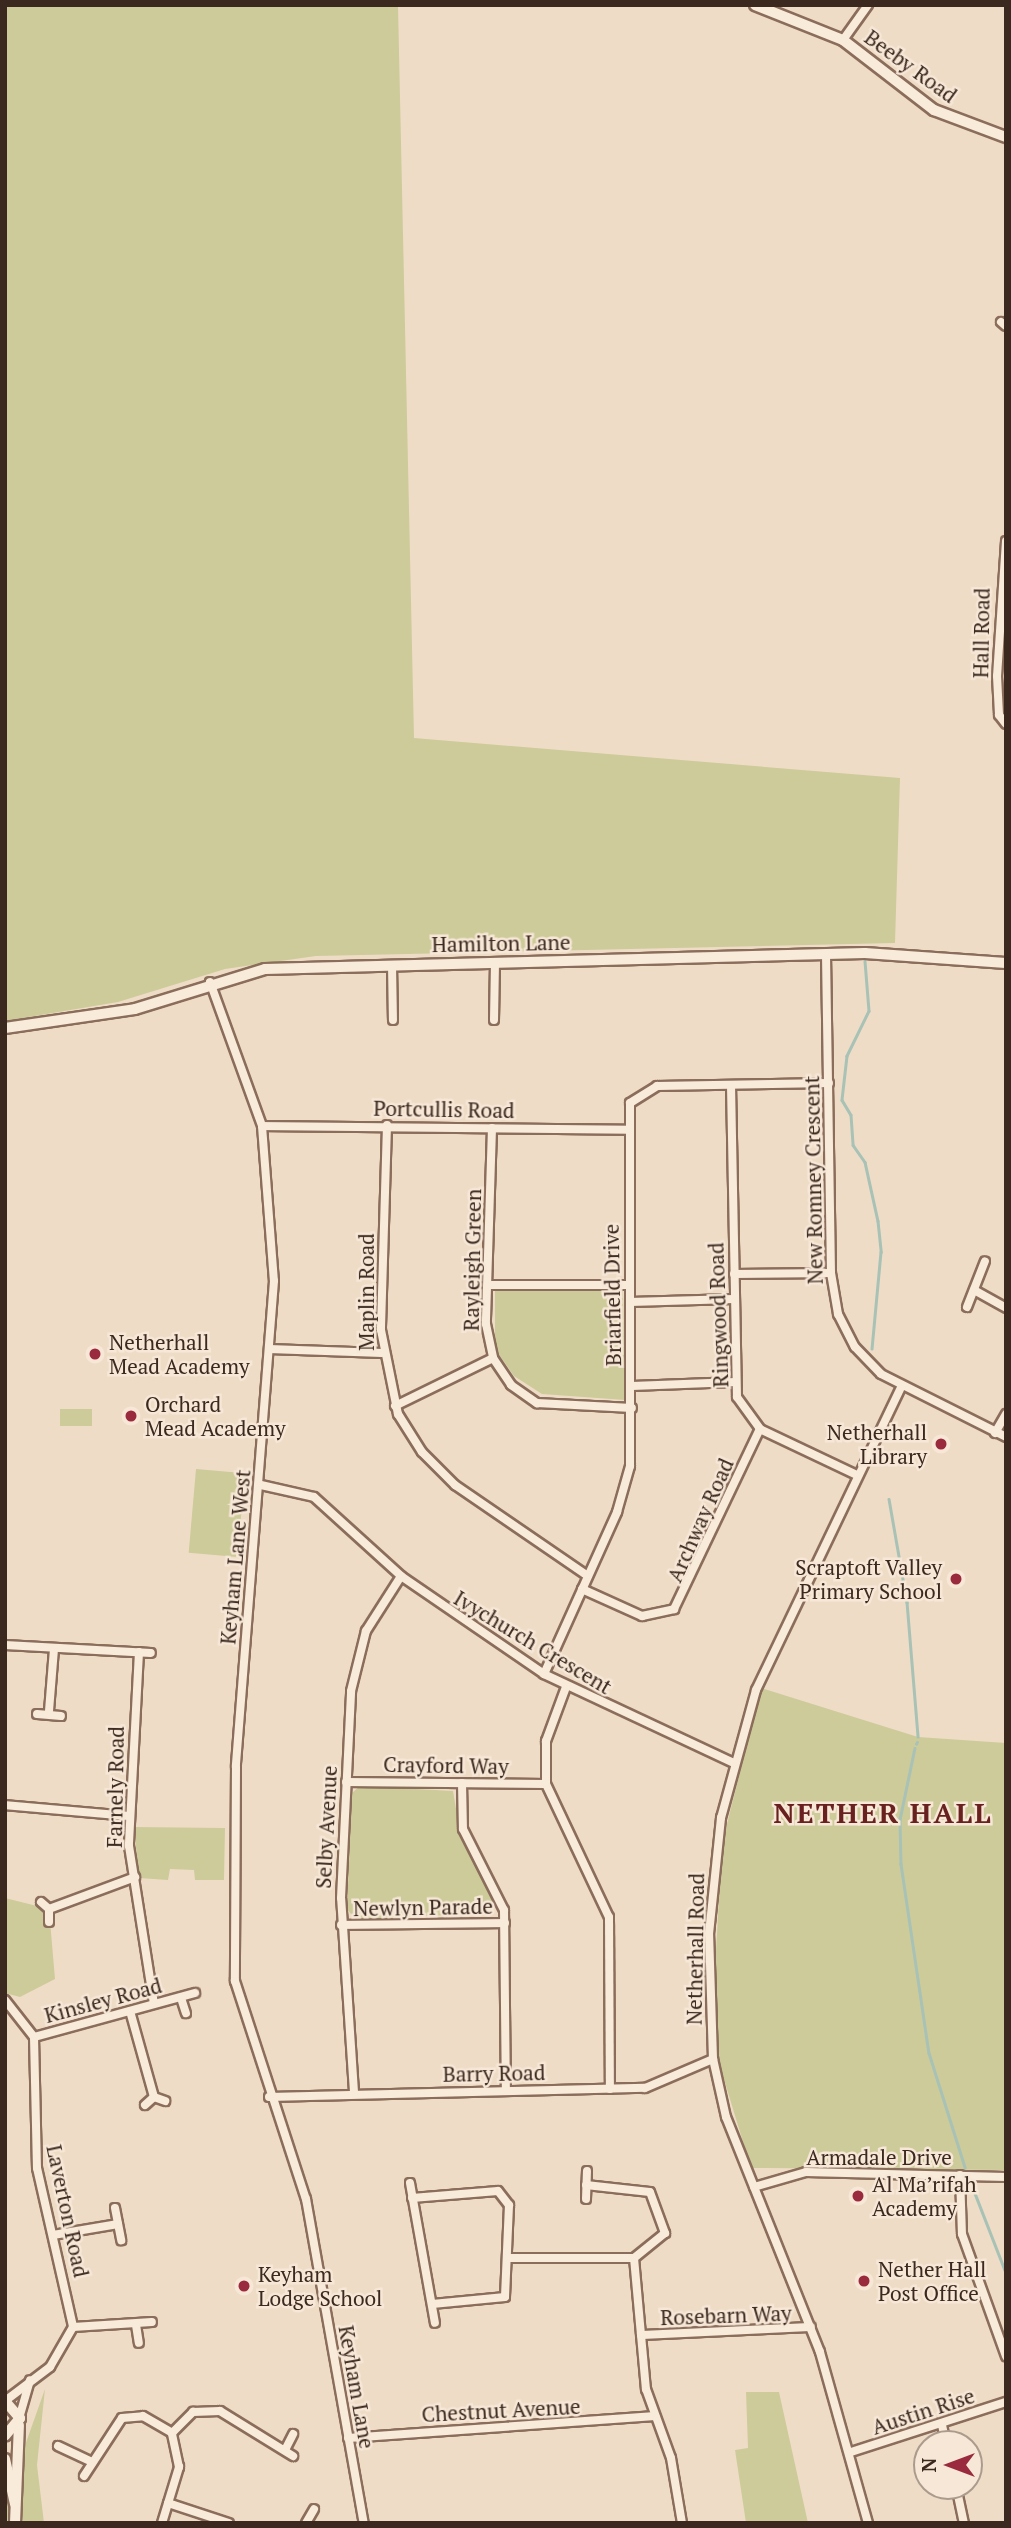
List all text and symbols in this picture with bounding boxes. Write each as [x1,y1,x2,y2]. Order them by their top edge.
street label: Beeby Road [860,24,962,108]
street label: Hall Road [968,588,994,678]
street label: Hamilton Lane [431,929,571,957]
street label: New Romney Crescent [799,1075,827,1285]
street label: Portcullis Road [373,1095,515,1123]
street label: Rayleigh Green [458,1189,486,1331]
street label: Briarfield Drive [598,1224,626,1366]
street label: Maplin Road [353,1233,379,1351]
street label: Ringwood Road [703,1242,733,1388]
place label: Netherhall Mead Academy [109,1329,250,1379]
marker: Netherhall Mead Academy [87,1346,103,1362]
place label: Orchard Mead Academy [145,1391,286,1441]
marker: Orchard Mead Academy [123,1408,139,1424]
place label: Netherhall Library [827,1419,927,1469]
marker: Netherhall Library [933,1436,949,1452]
street label: Archway Road [661,1454,739,1586]
street label: Keyham Lane West [215,1468,255,1646]
place label: Scraptoft Valley Primary School [795,1554,942,1604]
marker: Scraptoft Valley Primary School [948,1571,964,1587]
street label: Ivychurch Crescent [449,1585,617,1699]
street label: Farnely Road [101,1726,129,1848]
street label: Crayford Way [383,1751,509,1779]
street label: Selby Avenue [310,1765,342,1889]
district label: NETHER HALL [775,1796,991,1830]
street label: Netherhall Road [681,1873,709,2025]
street label: Newlyn Parade [353,1893,493,1921]
street label: Kinsley Road [42,1972,164,2028]
street label: Barry Road [443,2060,545,2086]
street label: Laverton Road [42,2142,94,2280]
street label: Armadale Drive [806,2144,952,2170]
place label: Al Ma’rifah Academy [872,2171,977,2221]
marker: Al Ma’rifah Academy [850,2188,866,2204]
place label: Nether Hall Post Office [878,2256,986,2306]
place label: Keyham Lodge School [258,2261,382,2311]
marker: Nether Hall Post Office [856,2273,872,2289]
marker: Keyham Lodge School [236,2278,252,2294]
street label: Rosebarn Way [660,2300,792,2330]
street label: Keyham Lane [334,2323,380,2451]
street label: Austin Rise [868,2383,978,2439]
street label: Chestnut Avenue [421,2393,581,2427]
north arrow [913,2430,983,2500]
text: N [916,2458,941,2472]

